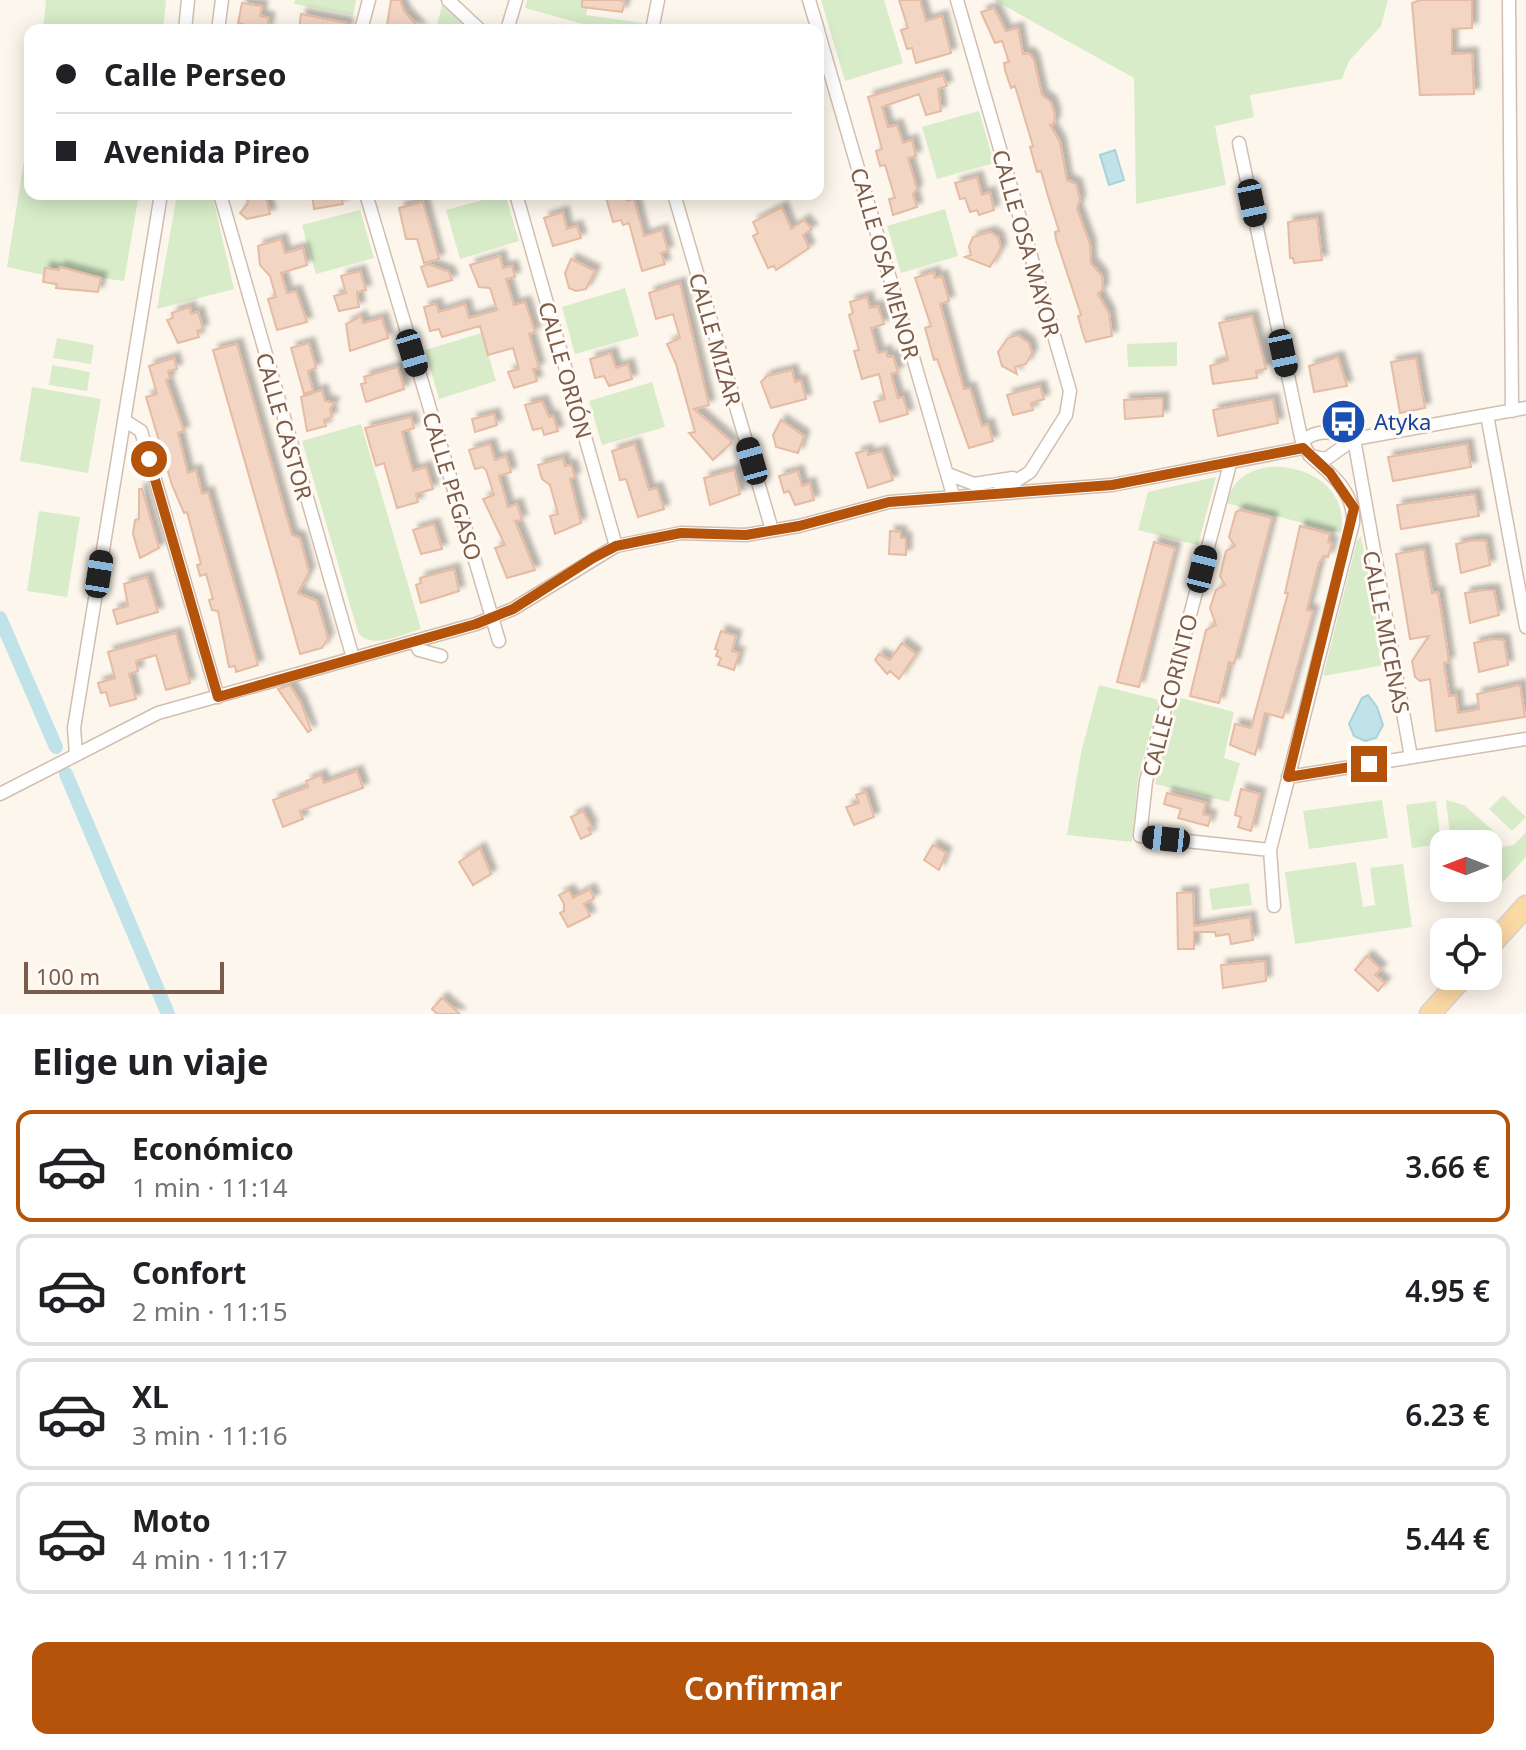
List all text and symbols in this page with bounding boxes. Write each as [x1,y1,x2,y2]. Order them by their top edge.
text: Calle Perseo [104,54,287,95]
text: Avenida Pireo [104,131,310,172]
street label: CALLE OSA MAYOR [986,146,1068,340]
street label: CALLE OSA MENOR [844,164,928,362]
car [1235,177,1269,229]
street label: CALLE MIZAR [683,269,749,409]
street label: CALLE ORIÓN [532,298,600,442]
car [394,327,430,379]
car [1266,327,1300,379]
street label: CALLE CASTOR [250,349,320,503]
bus stop icon: Atyka [1319,397,1367,445]
place label: Atyka [1374,406,1431,436]
street label: CALLE PEGASO [416,408,490,564]
car [734,435,770,487]
route start [131,441,167,477]
car [1185,543,1219,595]
car [83,548,115,600]
street label: CALLE MICENAS [1356,548,1418,716]
street label: CALLE CORINTO [1134,611,1204,779]
route end [1351,746,1387,782]
car [1141,825,1191,853]
north arrow [1430,830,1502,902]
map controls [1430,830,1502,990]
button: locate [1430,918,1502,990]
scale bar [24,958,224,994]
text: 100 m [36,961,100,991]
text: Elige un viaje [32,1037,269,1086]
text: Económico [132,1128,294,1169]
icon: car [36,1130,108,1202]
text: 3.66 € [1405,1146,1490,1187]
text: 1 min · 11:14 [132,1169,288,1205]
text: Confort [132,1252,246,1293]
icon: car [36,1254,108,1326]
text: 4.95 € [1405,1270,1490,1311]
text: 2 min · 11:15 [132,1293,288,1329]
text: XL [132,1376,169,1417]
icon: car [36,1378,108,1450]
text: 6.23 € [1405,1394,1490,1435]
text: 3 min · 11:16 [132,1417,288,1453]
text: Moto [132,1500,211,1541]
icon: car [36,1502,108,1574]
text: 5.44 € [1405,1518,1490,1559]
text: 4 min · 11:17 [132,1541,288,1577]
button: Confirmar [32,1642,1494,1734]

